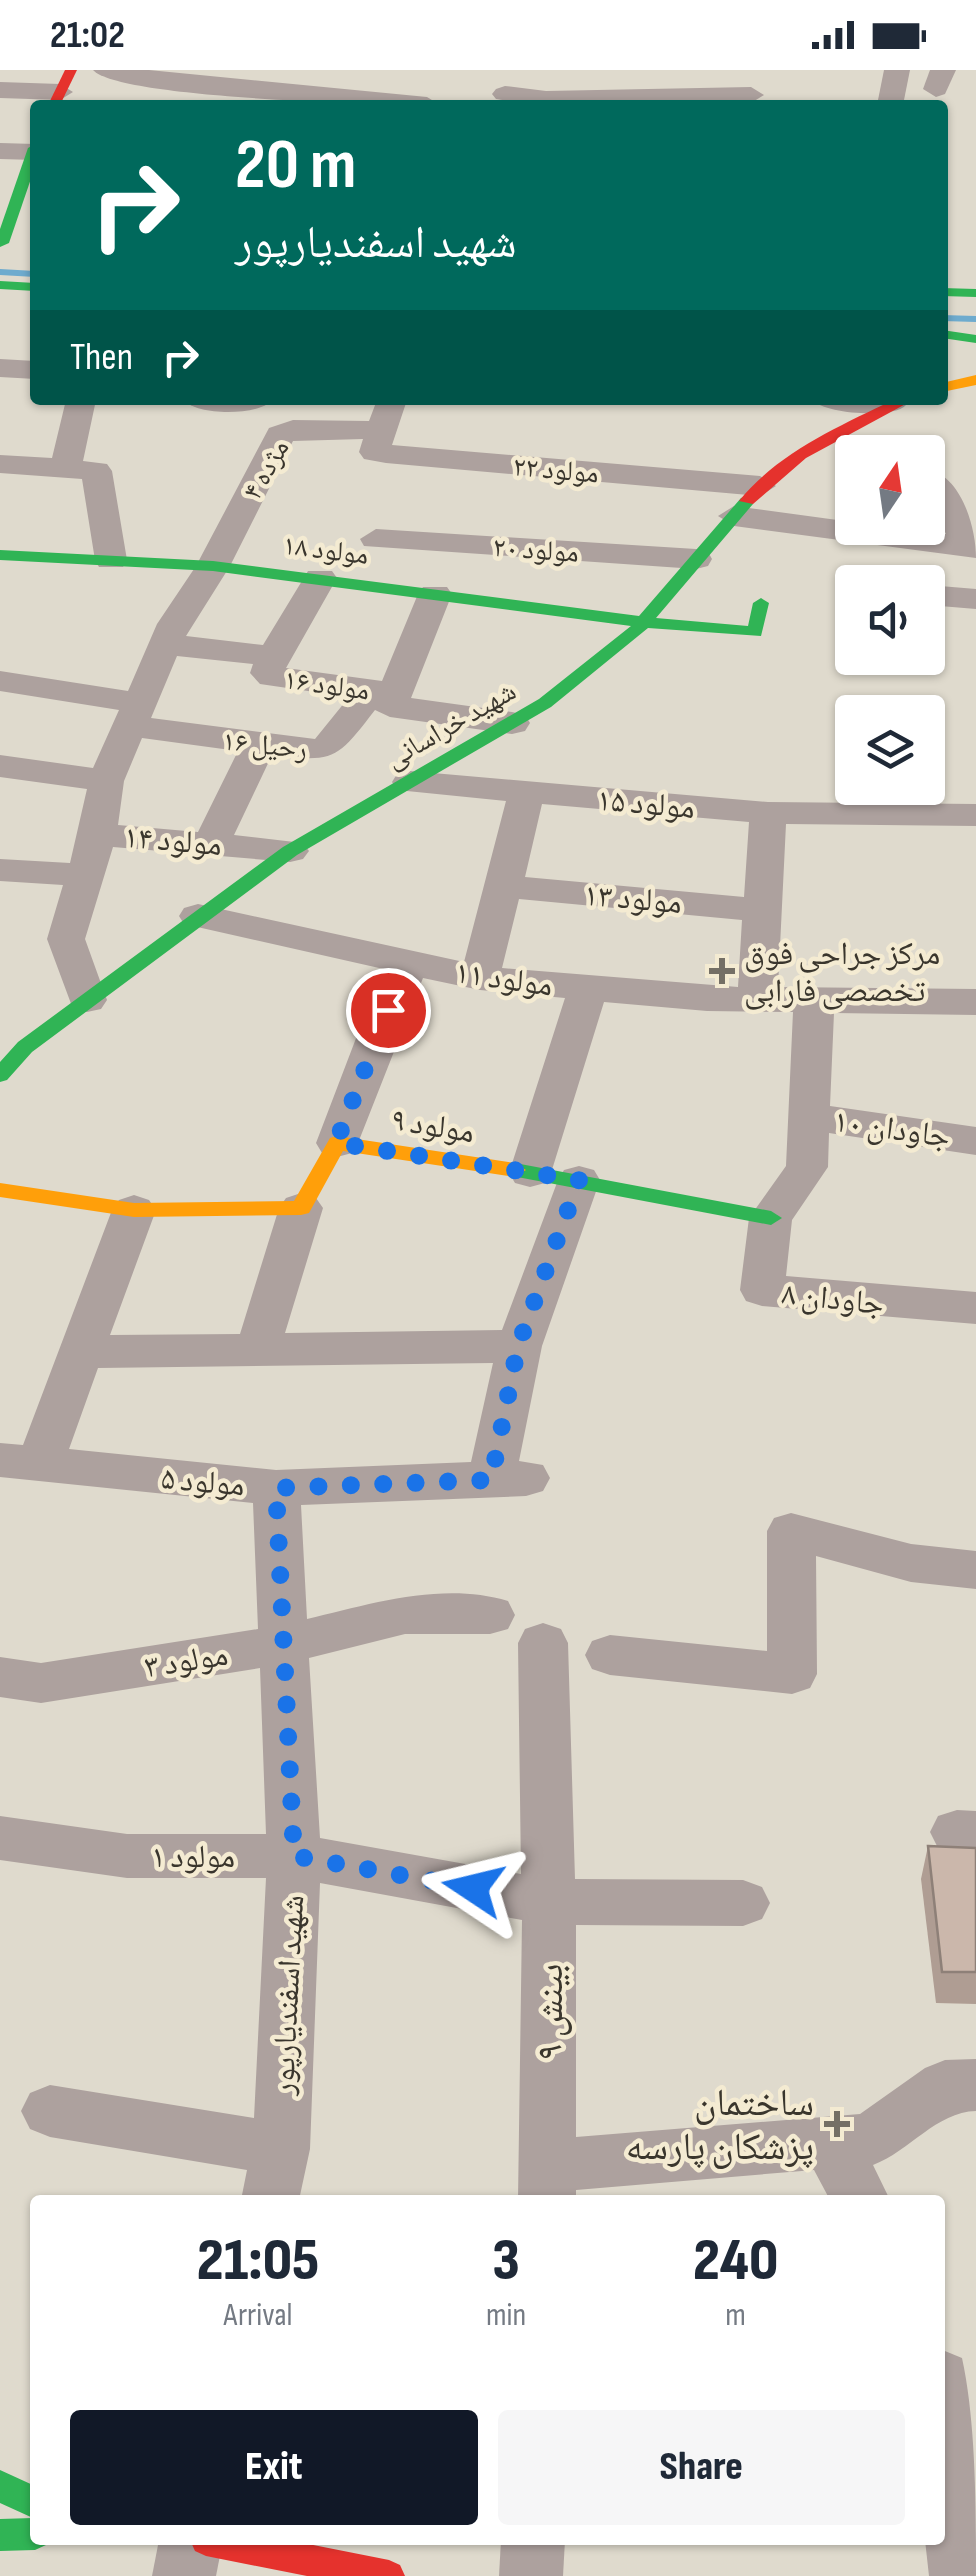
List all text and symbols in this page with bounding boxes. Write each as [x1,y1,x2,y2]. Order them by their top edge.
text: 21:02 [50,13,125,58]
text: 20 m [235,124,356,208]
icon: right [70,140,200,270]
text: شهید اسفندیارپور [235,216,517,271]
icon: right [153,330,208,385]
text: Then [70,335,133,380]
street label: مژده ۴ [236,434,297,506]
north arrow [835,435,945,545]
map controls [835,435,945,805]
street label: مولود ۲۲ [512,450,600,491]
street label: مولود ۱۸ [281,529,371,572]
street label: مولود ۲۰ [492,531,580,570]
button: sound [835,565,945,675]
street label: مولود ۱۶ [282,663,372,708]
street label: شهید خراسانی [380,675,522,776]
button: layers [835,695,945,805]
street label: رحیل ۱۶ [221,725,309,766]
street label: مولود ۱۵ [595,781,697,828]
street label: مولود ۱۴ [122,818,224,865]
street label: مولود ۱۳ [582,876,684,923]
place label: مرکز جراحی فوق تخصصی فارابی [744,935,940,1011]
street label: مولود ۱۱ [452,953,555,1006]
marker: مرکز جراحی فوق تخصصی فارابی [709,958,735,984]
pin [346,968,431,1053]
icon: arrive [361,983,416,1038]
street label: مولود ۹ [388,1101,477,1152]
street label: جاودان ۱۰ [831,1102,952,1157]
street label: جاودان ۸ [780,1275,886,1324]
street label: مولود ۵ [159,1459,246,1506]
street label: مولود ۳ [142,1636,231,1687]
position arrow [421,1836,525,1940]
street label: مولود ۱ [151,1838,235,1877]
street label: شهید اسفندیارپور [264,1894,313,2097]
street label: بینش ۹ [528,1964,573,2060]
place label: ساختمان پزشکان پارسه [626,2081,814,2170]
marker: ساختمان پزشکان پارسه [824,2111,850,2137]
text: 21:05 [197,2225,319,2297]
text: 3 [492,2225,520,2297]
text: 240 [693,2225,778,2297]
text: Arrival [224,2296,292,2335]
text: min [486,2296,526,2335]
text: m [725,2296,746,2335]
button: Exit [70,2410,478,2525]
button: Share [498,2410,905,2525]

